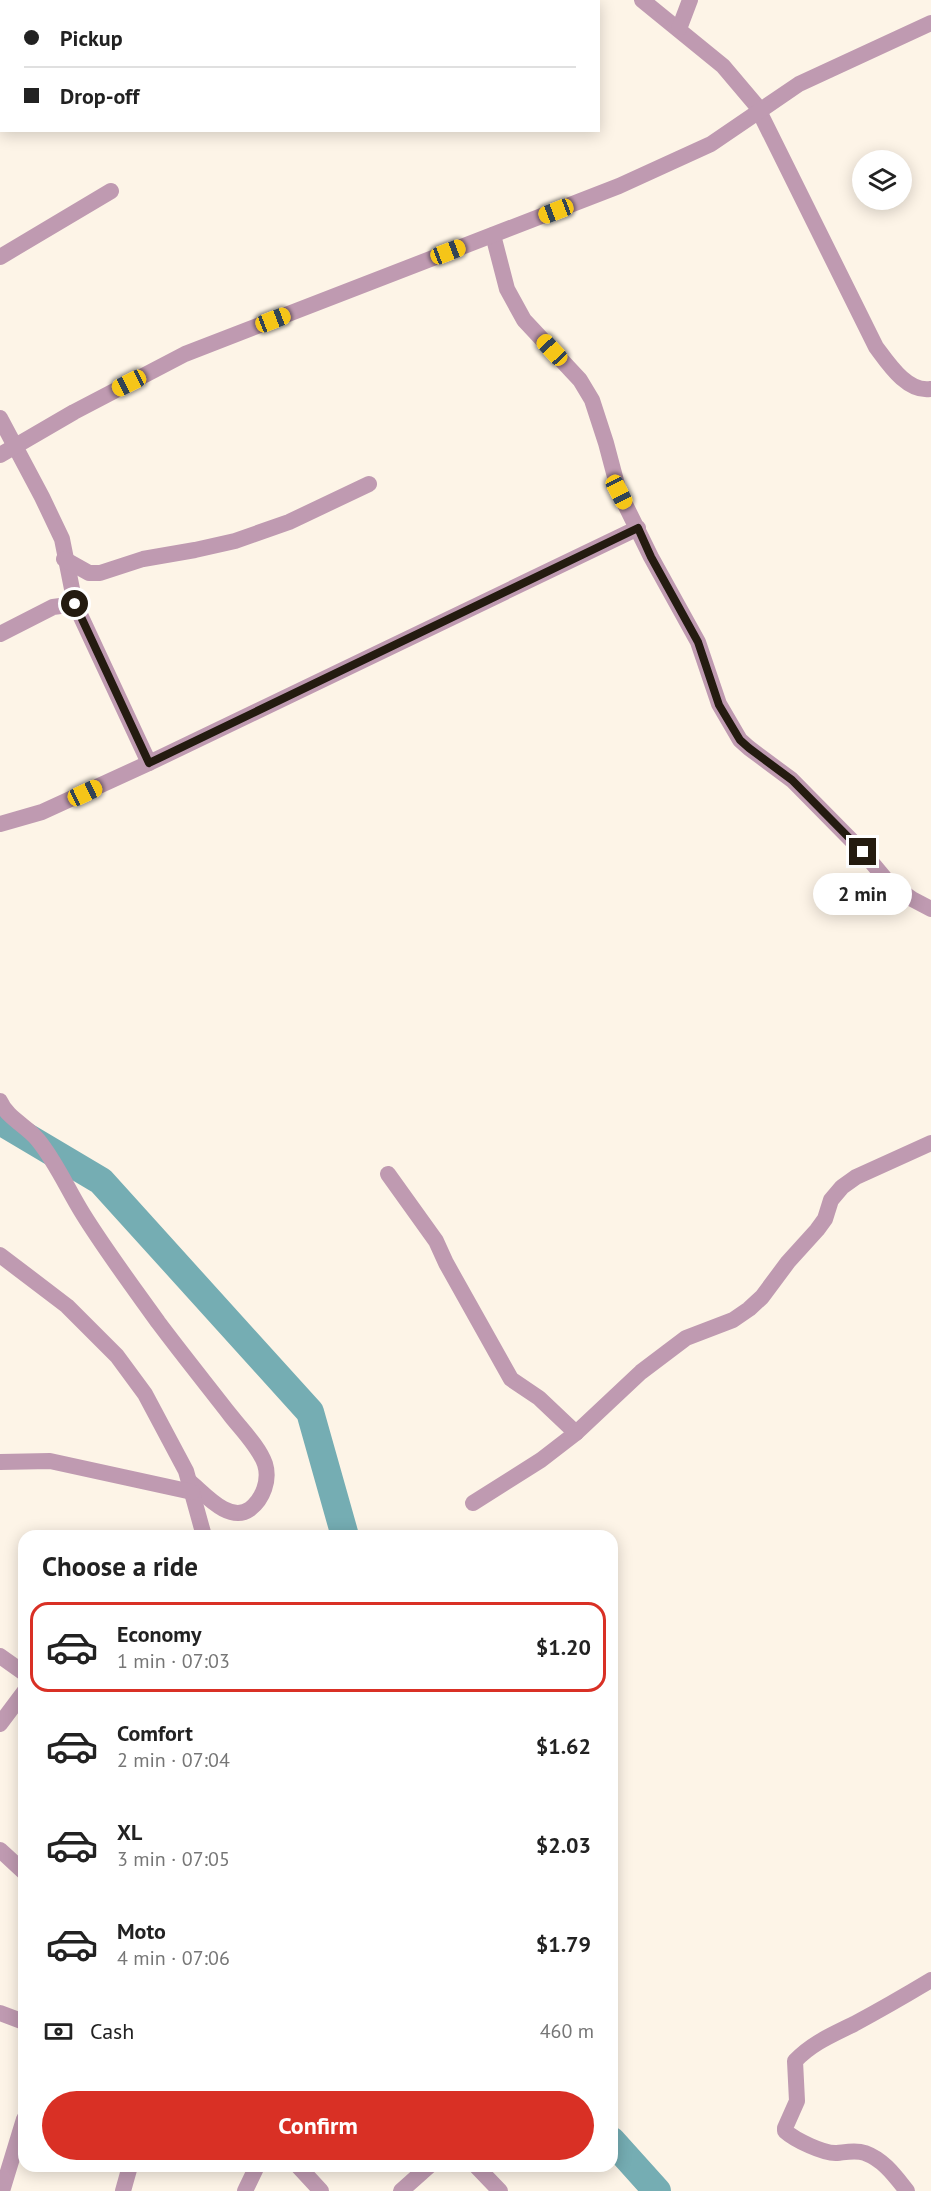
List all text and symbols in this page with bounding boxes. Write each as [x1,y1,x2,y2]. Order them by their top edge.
text: Pickup [60,24,123,52]
text: Drop-off [60,82,139,110]
map controls [852,150,912,210]
button: layers [852,150,912,210]
car [536,196,576,226]
car [428,237,468,267]
car [253,305,293,335]
car [533,331,571,369]
car [109,367,149,399]
car [603,472,635,512]
route start [61,590,88,617]
car [65,777,105,809]
route end [849,838,876,865]
callout: 2 min [814,873,912,915]
text: 2 min [838,881,887,907]
text: Choose a ride [42,1549,198,1583]
icon: car [45,1620,99,1674]
text: Economy [117,1620,201,1648]
text: $1.20 [536,1633,591,1661]
text: 1 min · 07:03 [117,1648,230,1674]
icon: car [45,1719,99,1773]
text: Comfort [117,1719,193,1747]
text: $1.62 [536,1732,591,1760]
text: 2 min · 07:04 [117,1747,230,1773]
icon: car [45,1818,99,1872]
text: XL [117,1818,142,1846]
text: $2.03 [536,1831,591,1859]
text: 3 min · 07:05 [117,1846,230,1872]
icon: car [45,1917,99,1971]
text: Moto [117,1917,166,1945]
text: $1.79 [536,1930,591,1958]
text: 4 min · 07:06 [117,1945,230,1971]
icon: cash [42,2015,75,2048]
text: Cash [90,2017,134,2045]
text: 460 m [540,2018,594,2044]
button: Confirm [42,2091,594,2160]

